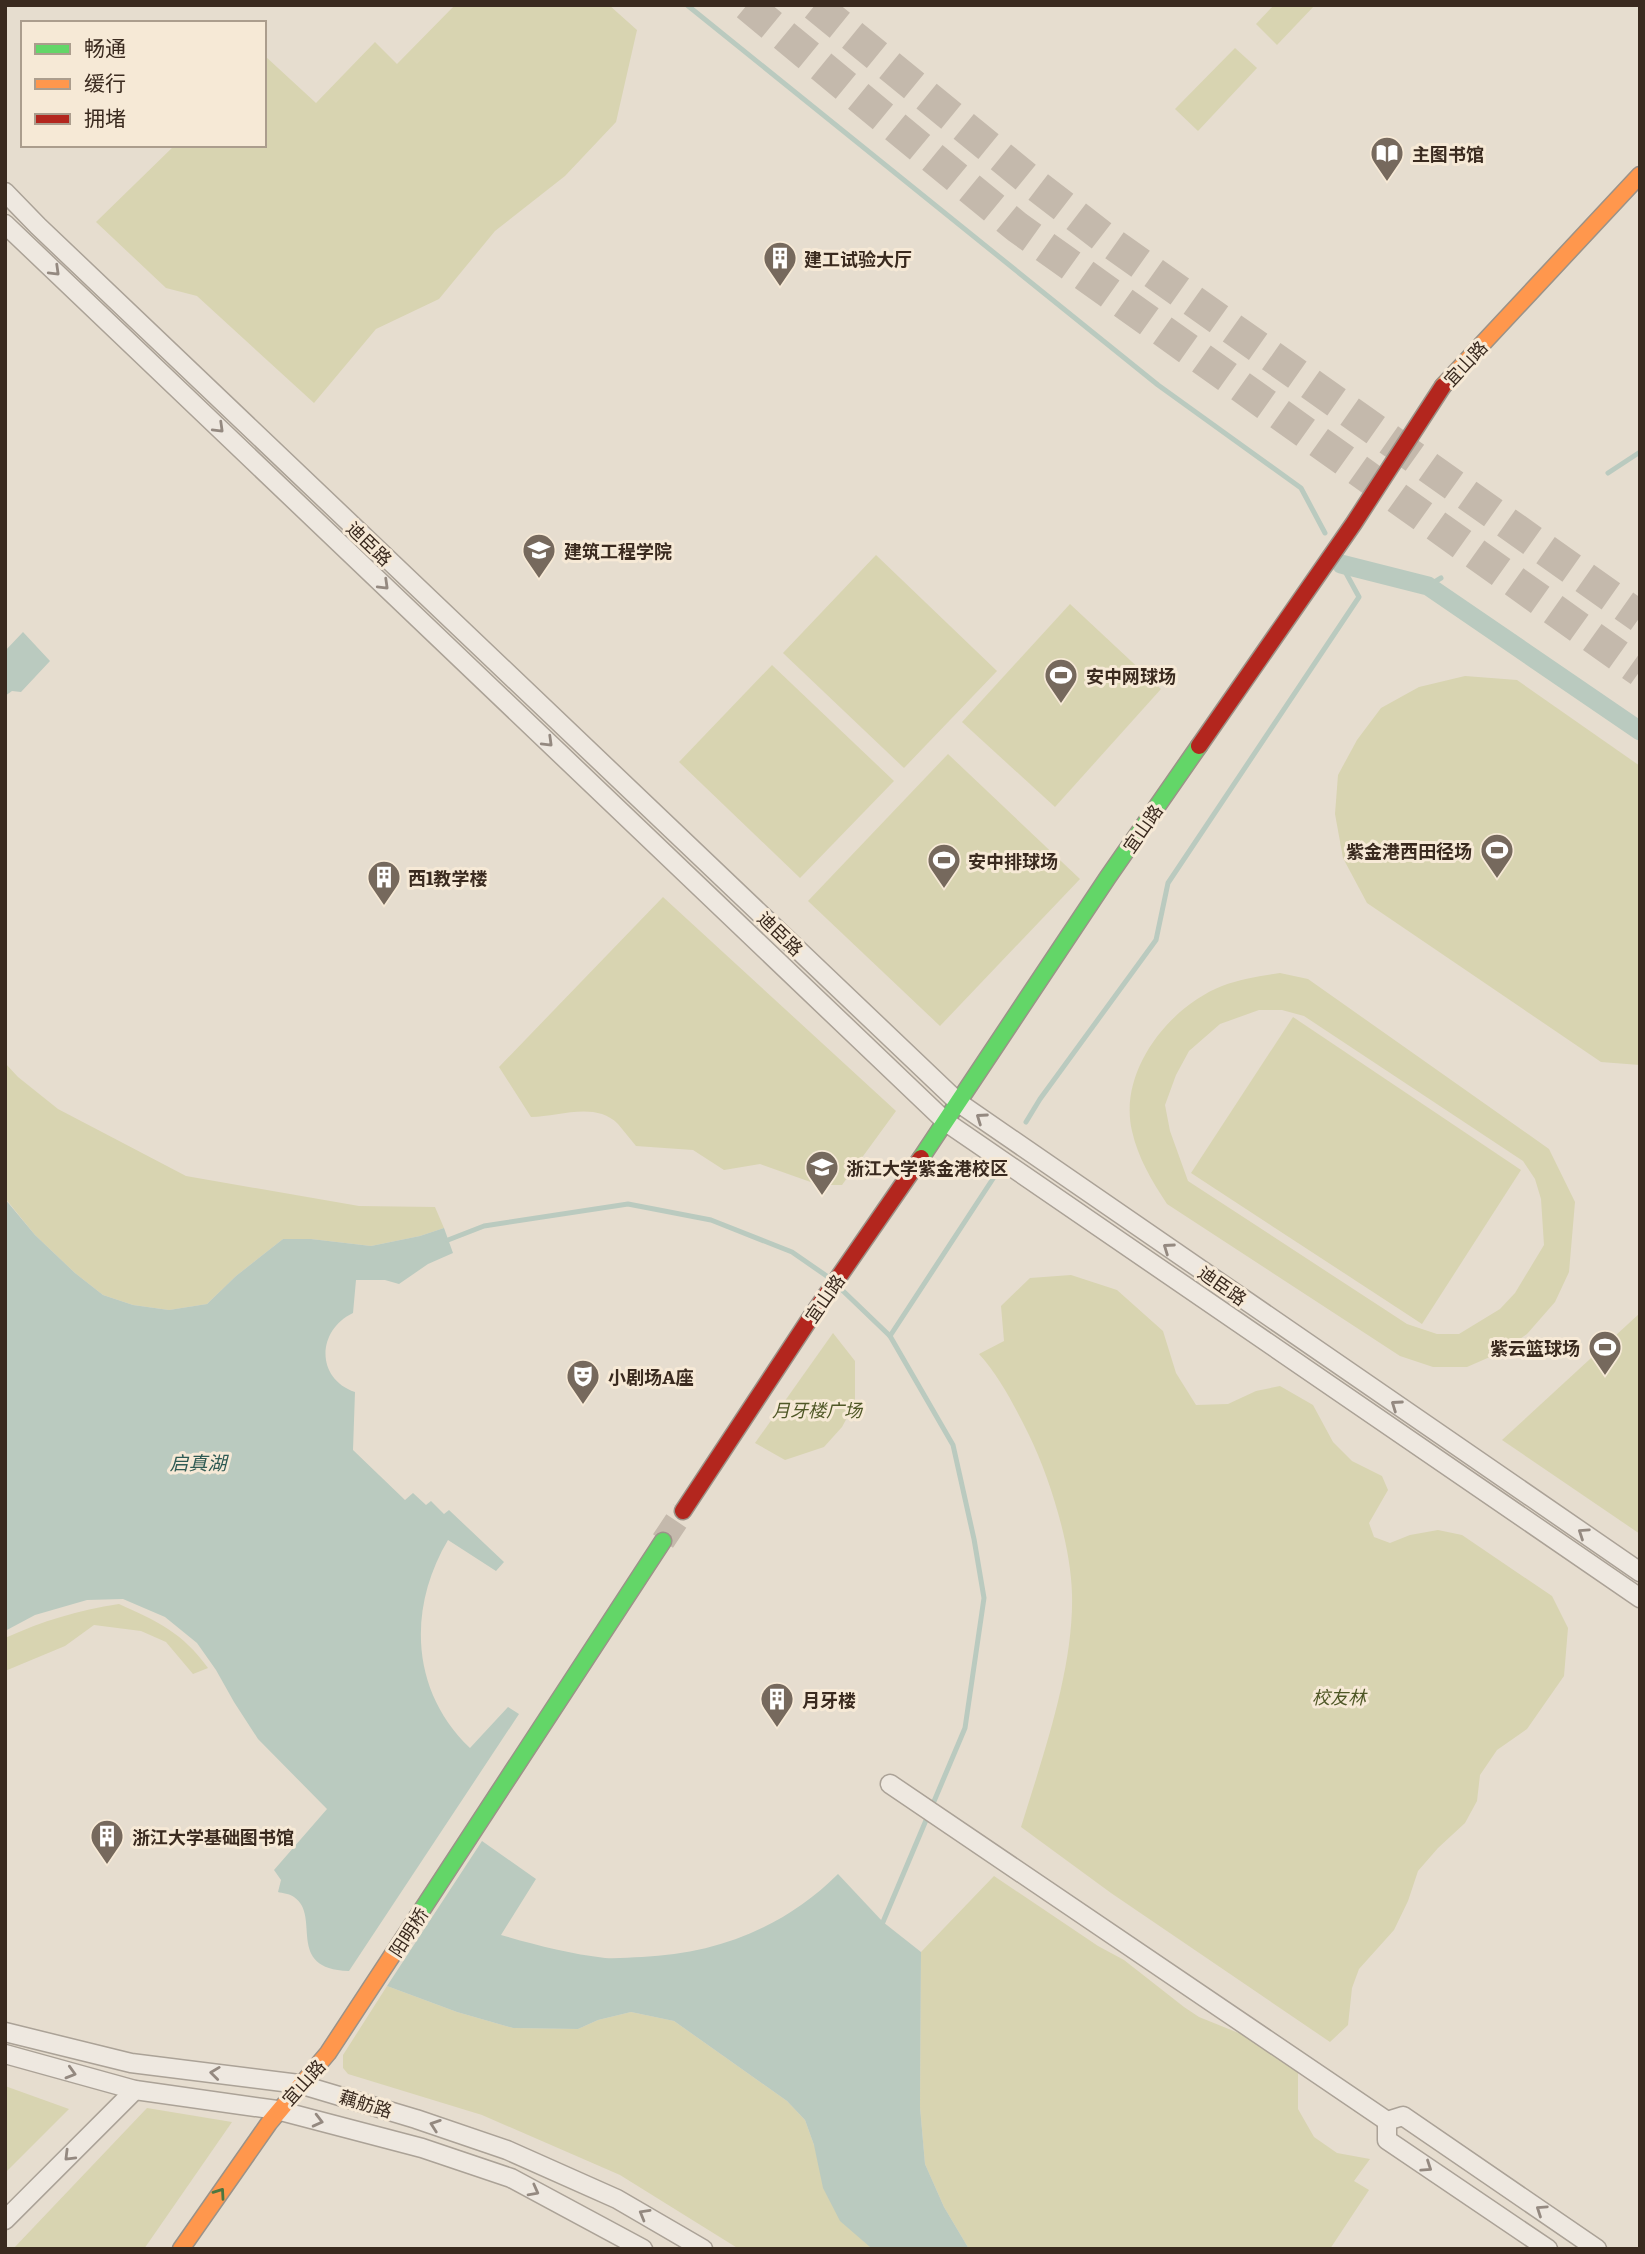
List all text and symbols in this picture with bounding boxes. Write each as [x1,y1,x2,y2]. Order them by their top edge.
legend [21,21,266,147]
text: 畅通 [84,31,126,62]
text: 缓行 [84,66,126,97]
text: 拥堵 [84,101,126,132]
library icon: 主图书馆 [1368,134,1406,183]
place label: 主图书馆 [1412,140,1484,167]
building icon: 建工试验大厅 [761,239,799,288]
place label: 建工试验大厅 [804,245,912,272]
one-way arrow [46,263,59,275]
street label: 宜山路 [1437,334,1493,392]
one-way arrow [211,420,224,433]
street label: 迪臣路 [341,515,399,571]
school or university icon: 建筑工程学院 [520,531,558,580]
place label: 建筑工程学院 [564,537,672,564]
one-way arrow [375,577,388,590]
sports icon: 安中网球场 [1042,656,1080,705]
place label: 安中网球场 [1086,662,1176,689]
one-way arrow [540,734,553,747]
street label: 宜山路 [1115,798,1169,858]
sports icon: 紫金港西田径场 [1478,831,1516,880]
place label: 紫金港西田径场 [1346,837,1472,864]
sports icon: 安中排球场 [925,841,963,890]
place label: 安中排球场 [968,847,1058,874]
building icon: 西1教学楼 [365,858,403,907]
place label: 西1教学楼 [408,864,487,891]
street label: 迪臣路 [752,905,810,961]
one-way arrow [976,1114,989,1126]
school or university icon: 浙江大学紫金港校区 [803,1148,841,1197]
place label: 浙江大学紫金港校区 [846,1154,1008,1181]
one-way arrow [1163,1243,1176,1256]
street label: 迪臣路 [1193,1258,1253,1312]
street label: 宜山路 [797,1268,851,1328]
sports icon: 紫云篮球场 [1586,1328,1624,1377]
place label: 紫云篮球场 [1490,1334,1580,1361]
theatre icon: 小剧场A座 [564,1357,602,1406]
place label: 小剧场A座 [608,1363,694,1390]
park label: 月牙楼广场 [772,1396,864,1423]
one-way arrow [1391,1401,1404,1413]
water label: 启真湖 [169,1448,229,1476]
one-way arrow [1578,1528,1591,1541]
building icon: 月牙楼 [758,1680,796,1729]
park label: 校友林 [1312,1683,1368,1710]
place label: 月牙楼 [802,1686,856,1713]
building icon: 浙江大学基础图书馆 [88,1817,126,1866]
place label: 浙江大学基础图书馆 [132,1823,294,1850]
street label: 阳明桥 [382,1902,434,1962]
street label: 宜山路 [275,2053,331,2111]
one-way arrow [65,2064,77,2079]
one-way arrow [209,2066,220,2081]
street label: 藕舫路 [336,2082,396,2124]
one-way arrow [312,2113,324,2127]
one-way arrow [430,2119,442,2133]
one-way arrow [64,2147,77,2160]
one-way arrow [1419,2159,1432,2172]
one-way arrow [527,2182,539,2196]
one-way arrow [212,2188,224,2201]
one-way arrow [1536,2206,1549,2218]
one-way arrow [639,2210,652,2223]

